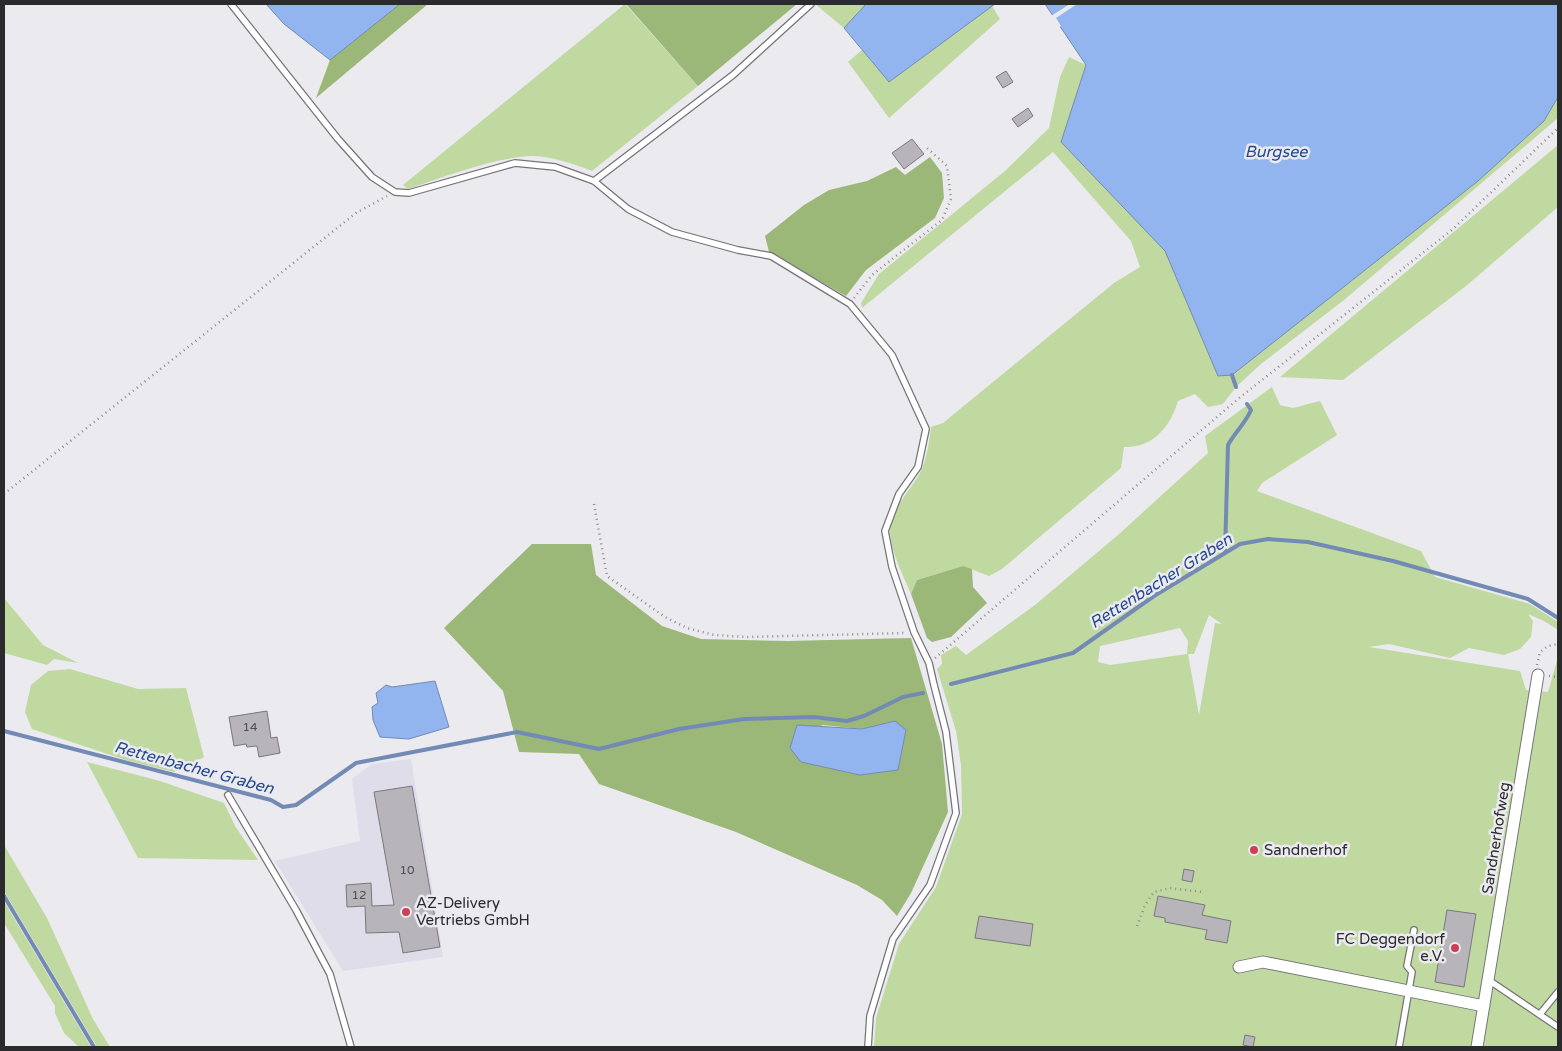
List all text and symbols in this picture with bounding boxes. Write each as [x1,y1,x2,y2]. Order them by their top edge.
water label: Burgsee [1245,142,1308,162]
water label: Rettenbacher Graben [1086,528,1237,633]
house number: 14 [242,720,258,734]
water label: Rettenbacher Graben [112,737,277,799]
street label: Sandnerhofweg [1478,781,1514,895]
place label: Sandnerhof [1264,841,1348,859]
marker: Sandnerhof [1248,844,1260,856]
house number: 10 [399,863,415,877]
house number: 12 [351,888,367,902]
place label: AZ-Delivery Vertriebs GmbH [416,894,530,929]
marker: AZ-Delivery Vertriebs GmbH [400,906,412,918]
place label: FC Deggendorf e.V. [1336,930,1445,965]
marker: FC Deggendorf e.V. [1449,942,1461,954]

